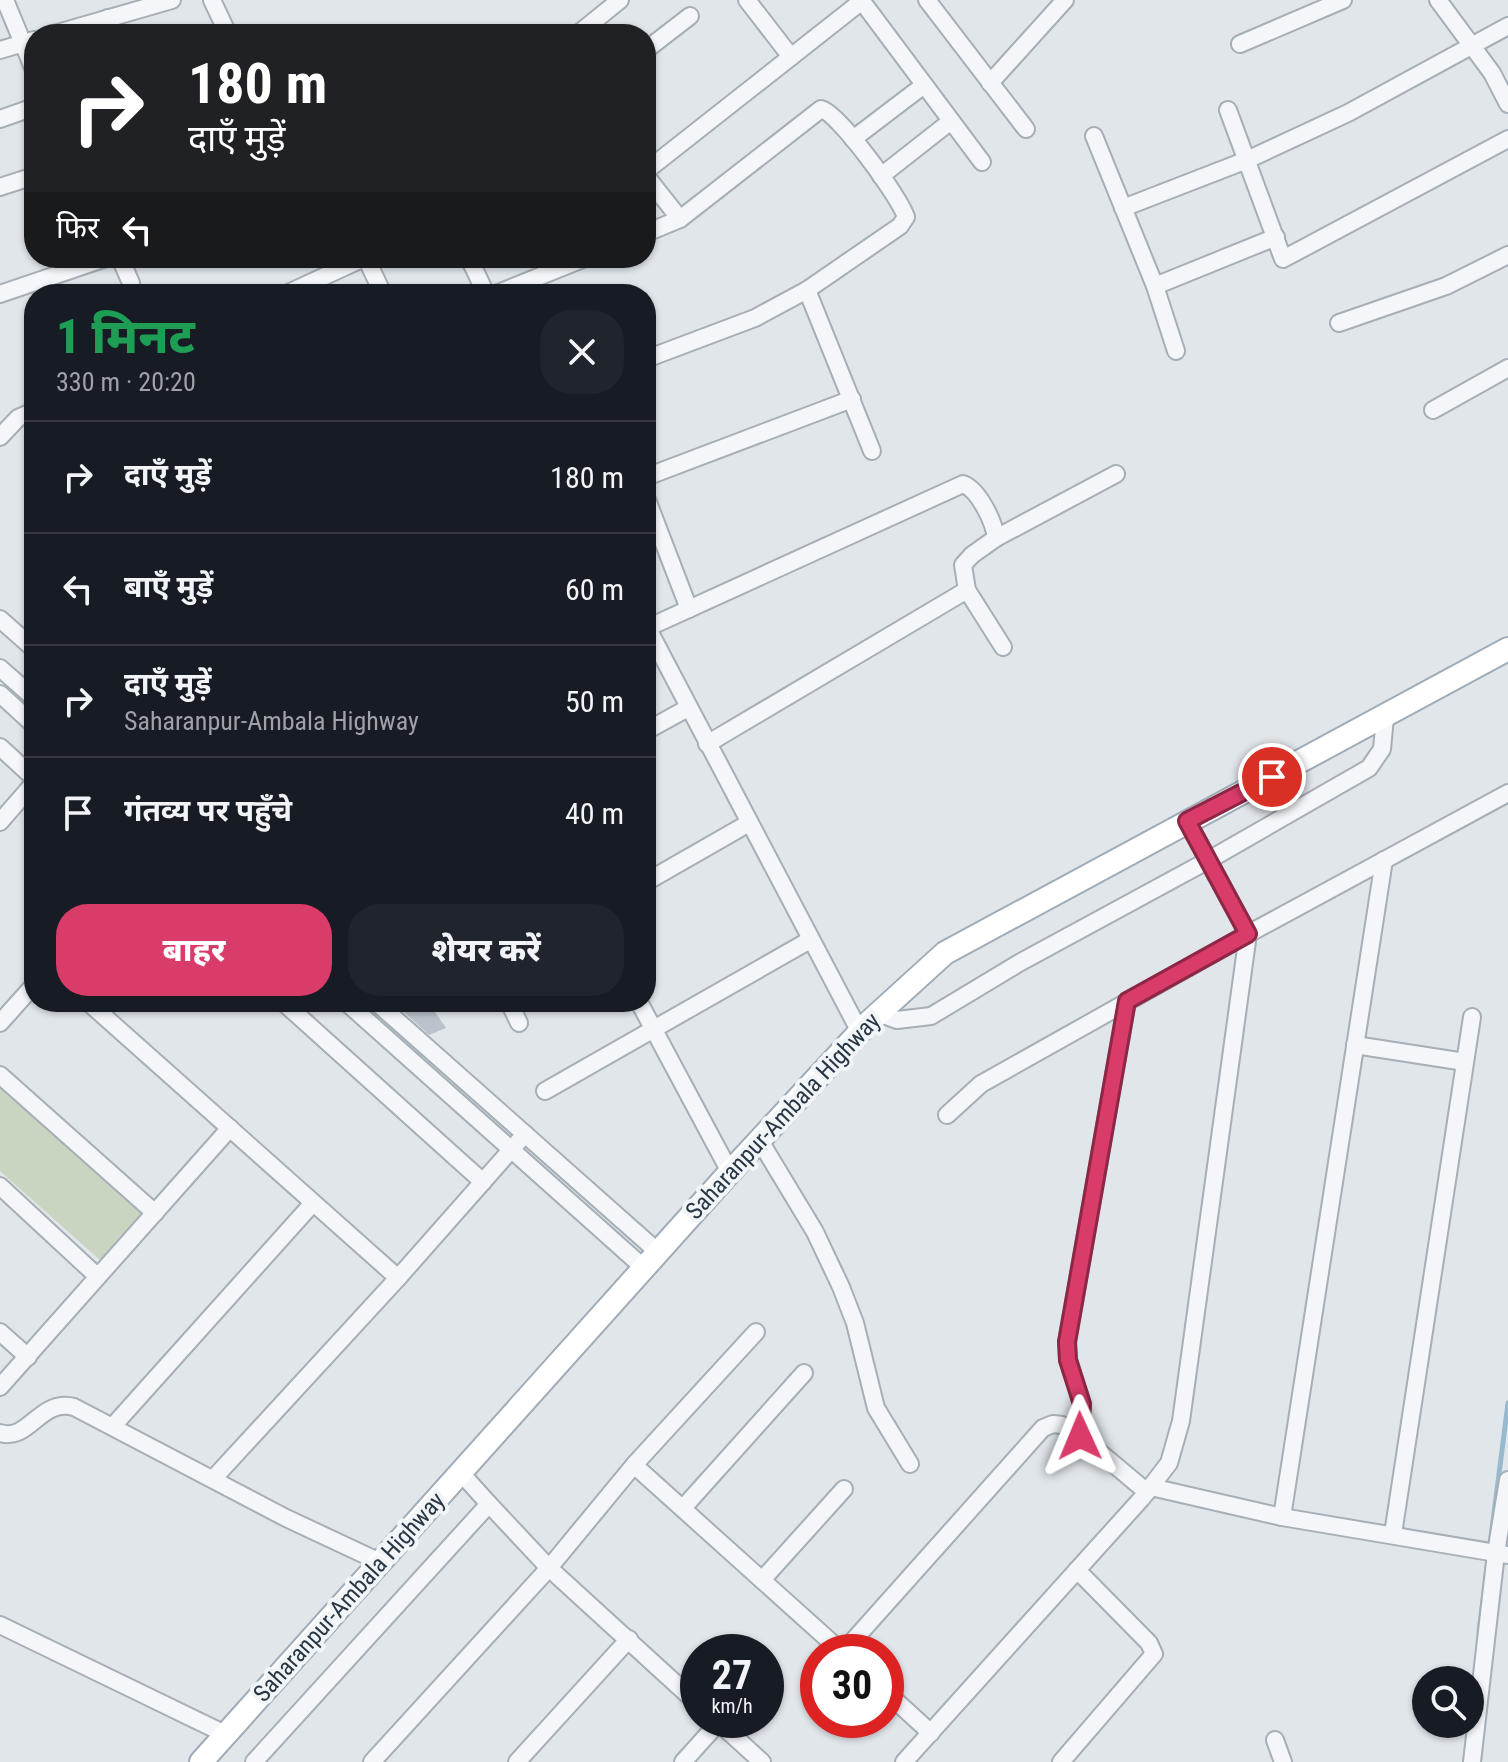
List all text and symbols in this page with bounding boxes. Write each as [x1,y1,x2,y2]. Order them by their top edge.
text: 180 m [188,51,327,117]
icon: right [56,56,160,160]
text: दाएँ मुड़ें [188,118,285,160]
icon: left [115,208,159,252]
text: फिर [56,210,99,245]
text: 1 मिनट [56,308,195,365]
button: close [540,310,624,394]
text: 330 m · 20:20 [56,367,196,397]
icon: right [56,455,100,499]
text: दाएँ मुड़ें [124,457,211,492]
text: 180 m [550,460,624,495]
icon: left [56,567,100,611]
text: बाएँ मुड़ें [124,569,213,604]
text: 60 m [565,572,624,607]
text: दाएँ मुड़ें [124,666,211,701]
icon: right [56,679,100,723]
text: 50 m [565,684,624,719]
text: Saharanpur-Ambala Highway [124,706,419,736]
pin [1238,743,1306,811]
icon: arrive [1250,755,1294,799]
icon: arrive [56,791,100,835]
text: गंतव्य पर पहुँचे [124,793,292,828]
text: 40 m [565,796,624,831]
button: बाहर [56,904,332,996]
button: शेयर करें [348,904,624,996]
street label: Saharanpur-Ambala Highway [680,1007,886,1225]
position arrow [1038,1394,1122,1478]
street label: Saharanpur-Ambala Highway [248,1486,450,1708]
speed limit sign: 30 [800,1634,904,1738]
text: 27 [712,1652,752,1699]
map controls [1412,1666,1484,1738]
button: search [1412,1666,1484,1738]
text: km/h [711,1694,753,1718]

